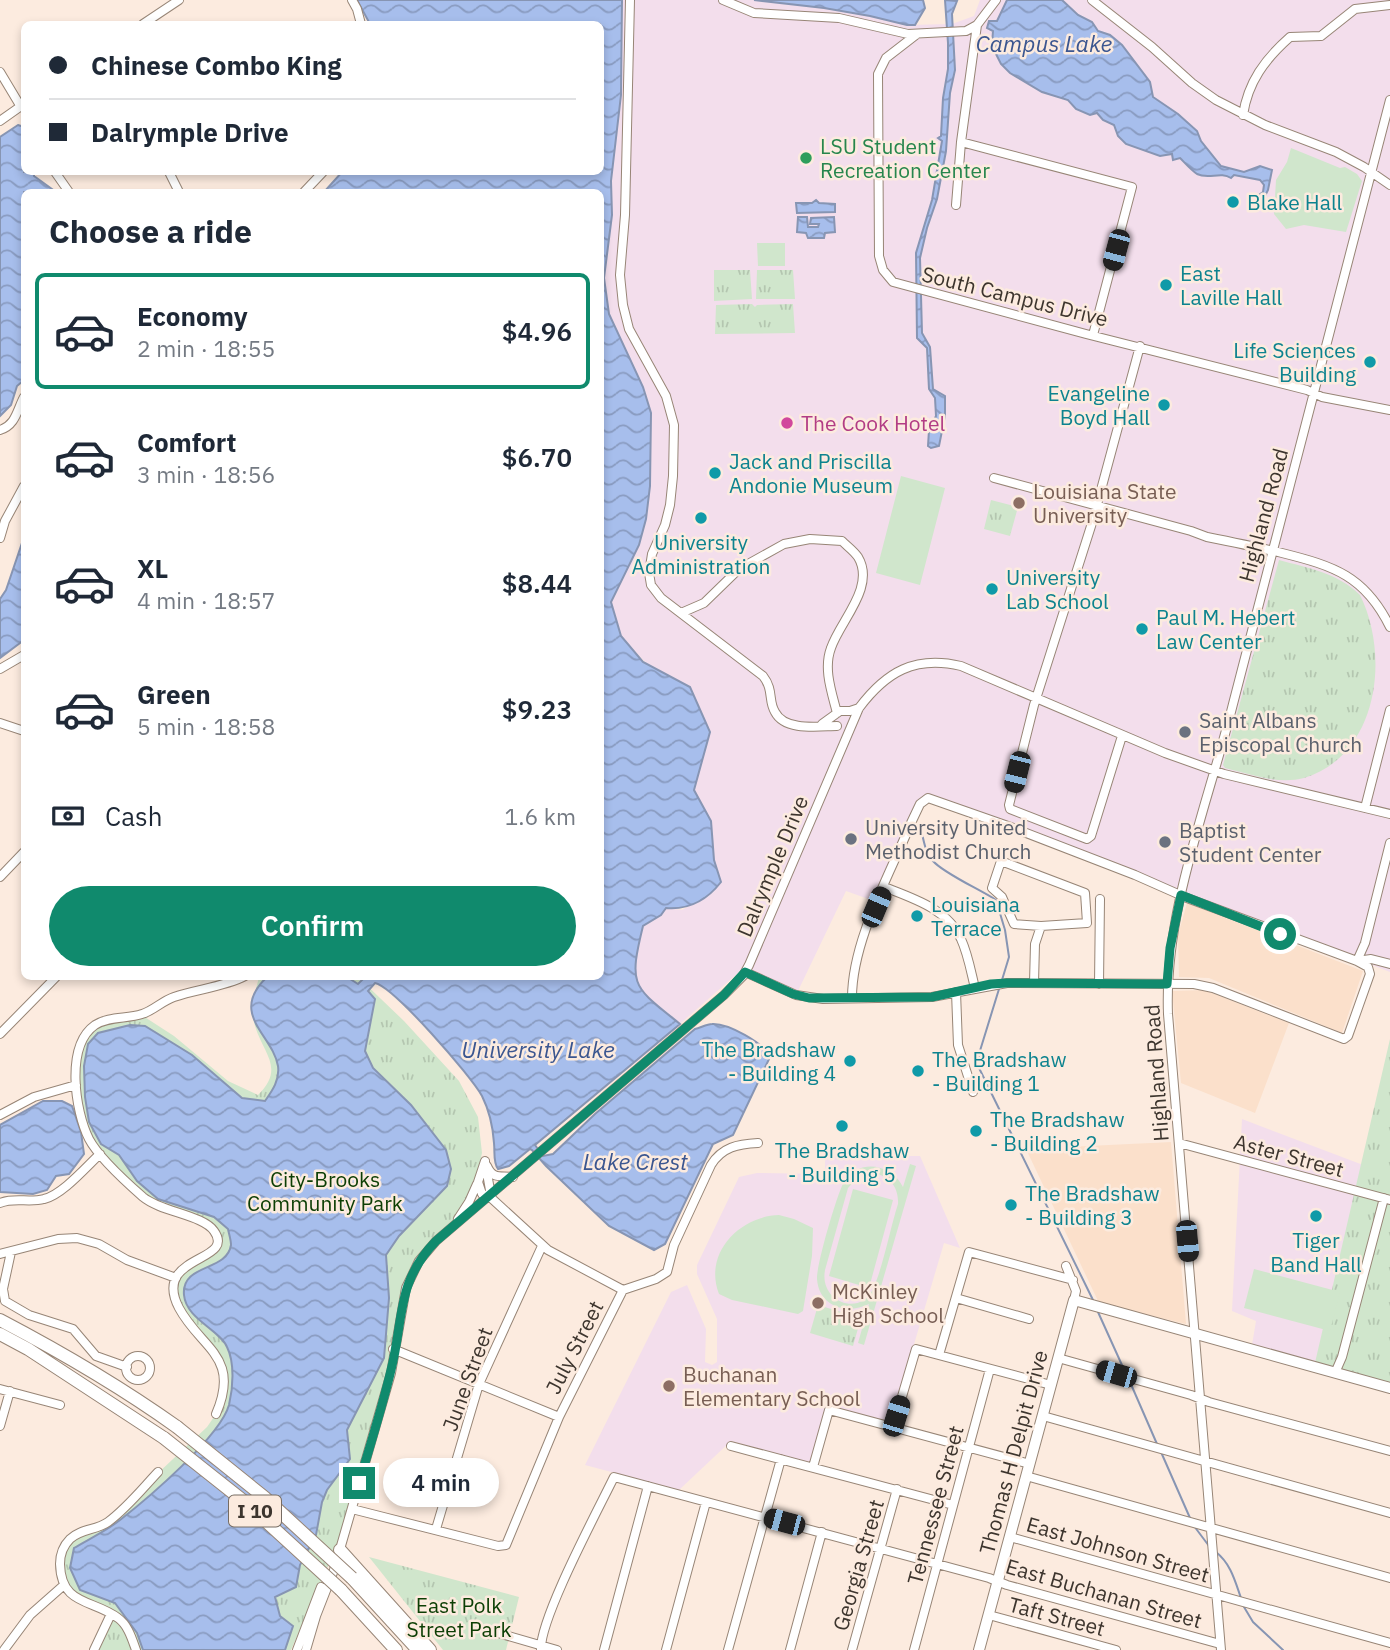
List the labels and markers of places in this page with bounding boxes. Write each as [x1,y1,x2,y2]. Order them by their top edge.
place label: LSU Student Recreation Center [820,132,990,184]
marker: LSU Student Recreation Center [798,150,814,166]
place label: Blake Hall [1247,188,1343,216]
marker: Blake Hall [1225,194,1241,210]
place label: East Laville Hall [1180,259,1283,311]
marker: East Laville Hall [1158,277,1174,293]
place label: Life Sciences Building [1233,336,1356,388]
marker: Life Sciences Building [1362,354,1378,370]
place label: Evangeline Boyd Hall [1048,379,1150,431]
marker: Evangeline Boyd Hall [1156,397,1172,413]
place label: The Cook Hotel [801,409,945,437]
marker: The Cook Hotel [779,415,795,431]
place label: Jack and Priscilla Andonie Museum [729,447,893,499]
marker: Jack and Priscilla Andonie Museum [707,465,723,481]
place label: Louisiana State University [1033,477,1177,529]
marker: Louisiana State University [1011,495,1027,511]
marker: University Administration [693,510,709,526]
place label: University Administration [632,528,771,580]
place label: University Lab School [1006,563,1109,615]
marker: University Lab School [984,581,1000,597]
place label: Paul M. Hebert Law Center [1156,603,1295,655]
marker: Paul M. Hebert Law Center [1134,621,1150,637]
place label: Saint Albans Episcopal Church [1199,706,1362,758]
marker: Saint Albans Episcopal Church [1177,724,1193,740]
place label: University United Methodist Church [865,813,1031,865]
place label: Baptist Student Center [1179,816,1322,868]
marker: University United Methodist Church [843,831,859,847]
marker: Baptist Student Center [1157,834,1173,850]
place label: Louisiana Terrace [931,890,1020,942]
marker: Louisiana Terrace [909,908,925,924]
place label: The Bradshaw - Building 4 [701,1035,836,1087]
place label: The Bradshaw - Building 1 [932,1045,1067,1097]
marker: The Bradshaw - Building 4 [842,1053,858,1069]
marker: The Bradshaw - Building 1 [910,1063,926,1079]
place label: The Bradshaw - Building 2 [990,1105,1125,1157]
marker: The Bradshaw - Building 5 [834,1118,850,1134]
marker: The Bradshaw - Building 2 [968,1123,984,1139]
place label: The Bradshaw - Building 5 [775,1136,909,1188]
place label: The Bradshaw - Building 3 [1025,1179,1160,1231]
marker: The Bradshaw - Building 3 [1003,1197,1019,1213]
marker: Tiger Band Hall [1308,1208,1324,1224]
place label: Tiger Band Hall [1270,1226,1362,1278]
place label: McKinley High School [832,1277,944,1329]
marker: McKinley High School [810,1295,826,1311]
place label: Buchanan Elementary School [683,1360,860,1412]
marker: Buchanan Elementary School [661,1378,677,1394]

